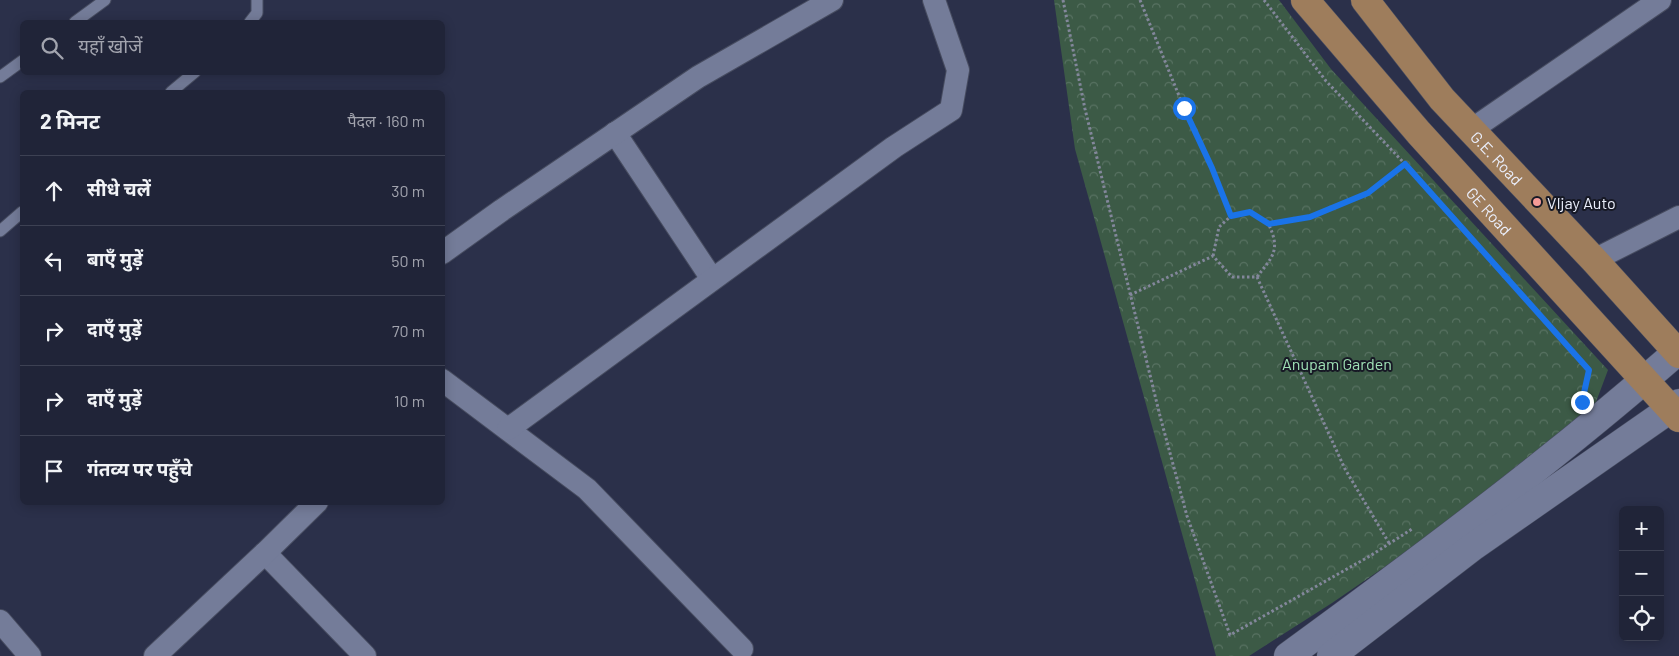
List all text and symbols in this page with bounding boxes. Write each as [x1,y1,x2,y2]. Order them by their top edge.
search box [20,20,445,75]
icon: search [38,34,66,62]
text: यहाँ खोजें [78,34,142,57]
route start [1173,97,1196,120]
text: 2 मिनट [40,108,100,133]
text: पैदल · 160 m [347,111,425,130]
street label: G.E. Road [1467,127,1527,188]
icon: ahead [40,177,68,205]
text: सीधे चलें [87,177,151,200]
text: 30 m [391,181,425,200]
street label: GE Road [1463,183,1516,238]
place label: VIjay Auto [1547,193,1616,212]
marker: VIjay Auto [1531,196,1543,208]
icon: left [40,247,68,275]
text: बाएँ मुड़ें [87,247,143,270]
text: 50 m [391,251,425,270]
icon: right [40,317,68,345]
text: दाएँ मुड़ें [87,317,142,340]
text: 70 m [392,321,425,340]
park label: Anupam Garden [1282,354,1392,373]
icon: right [40,387,68,415]
text: दाएँ मुड़ें [87,387,142,410]
text: 10 m [394,391,425,410]
route end [1571,391,1594,414]
icon: arrive [40,457,68,485]
text: गंतव्य पर पहुँचे [87,457,192,480]
map controls [1619,506,1664,641]
button: + [1619,506,1664,551]
button: − [1619,551,1664,596]
button: locate [1619,596,1664,641]

